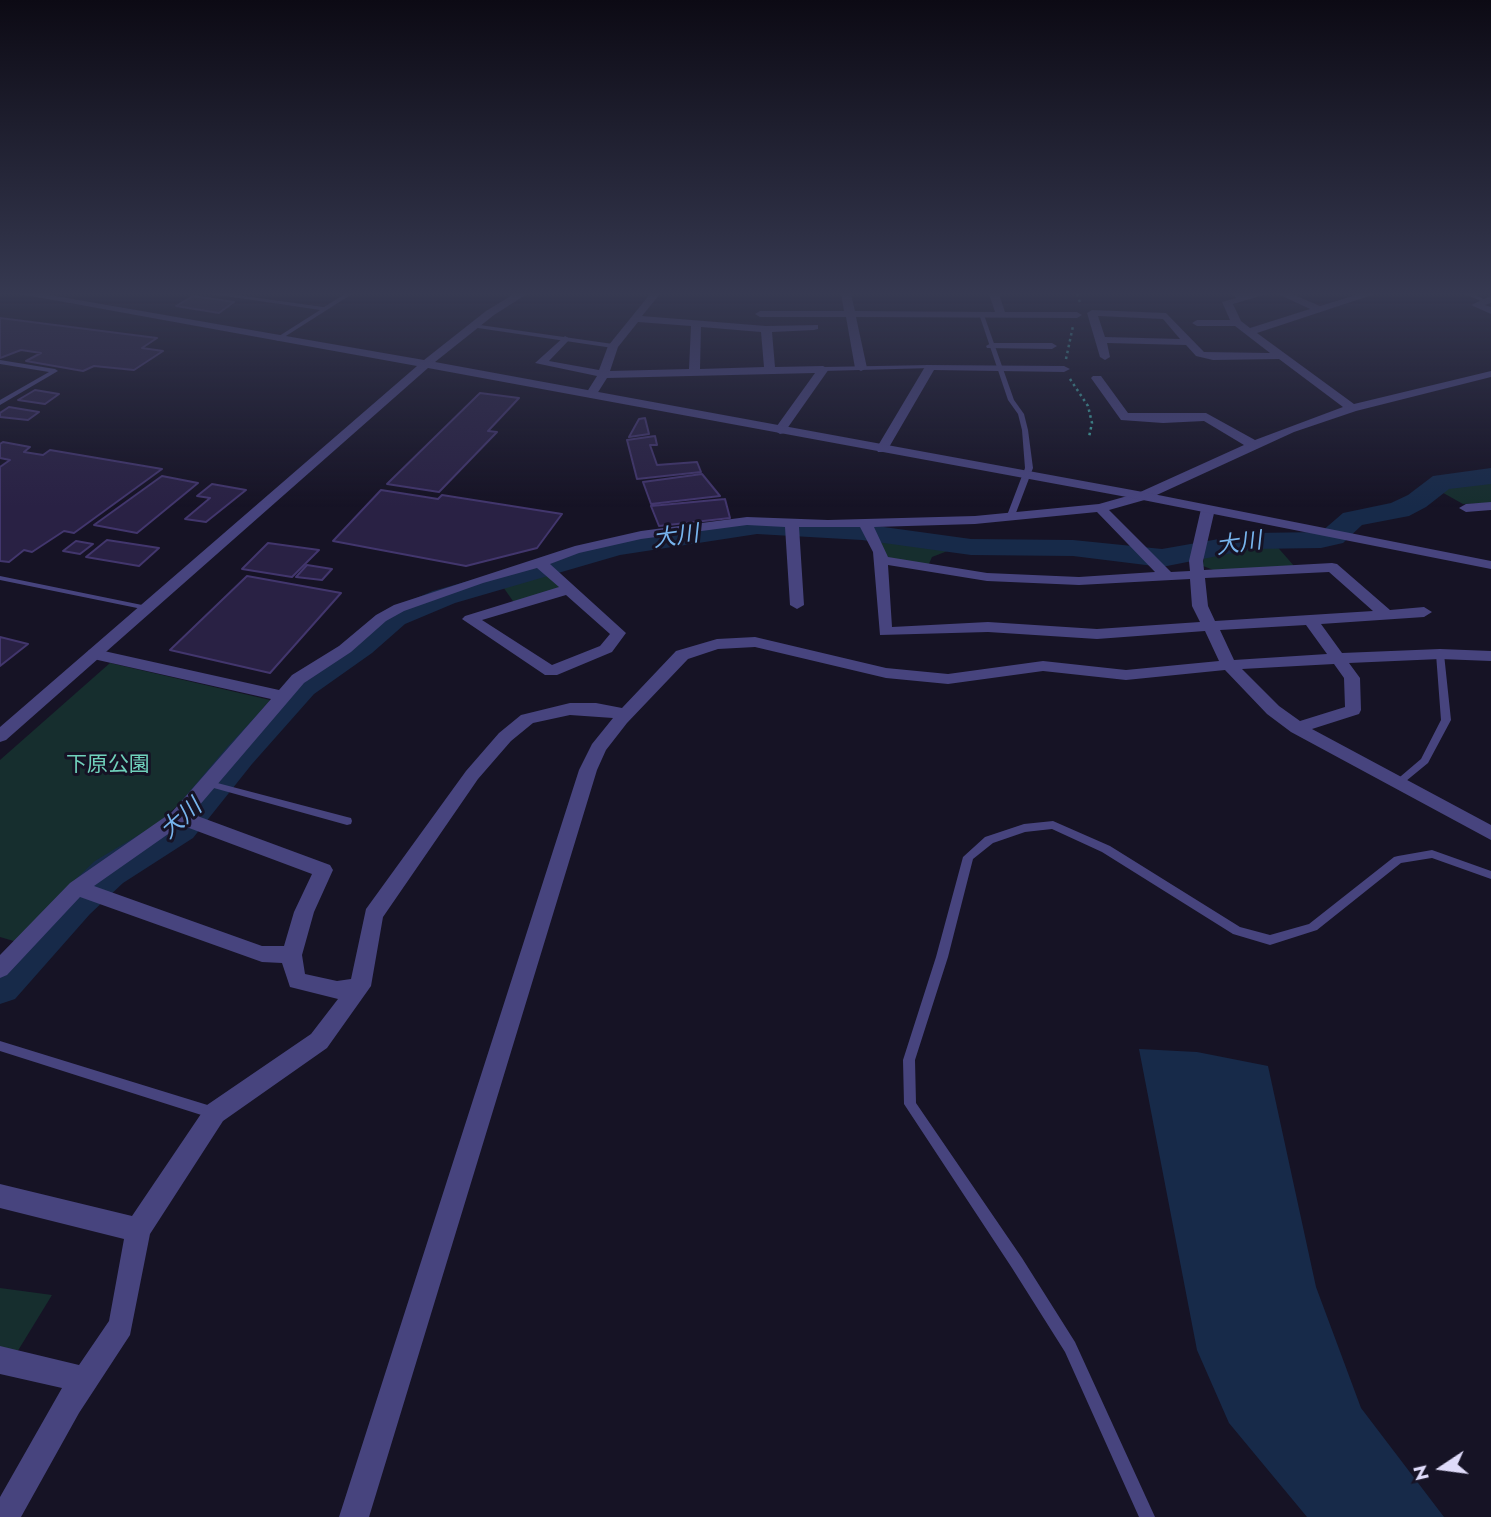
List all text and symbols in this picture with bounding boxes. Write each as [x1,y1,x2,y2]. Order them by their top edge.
water label: 大川 [651,521,701,555]
water label: 大川 [1214,528,1264,562]
park label: 下原公園 [66,753,150,779]
water label: 大川 [156,794,208,846]
north arrow [1407,1433,1477,1503]
text: N [1406,1462,1436,1483]

